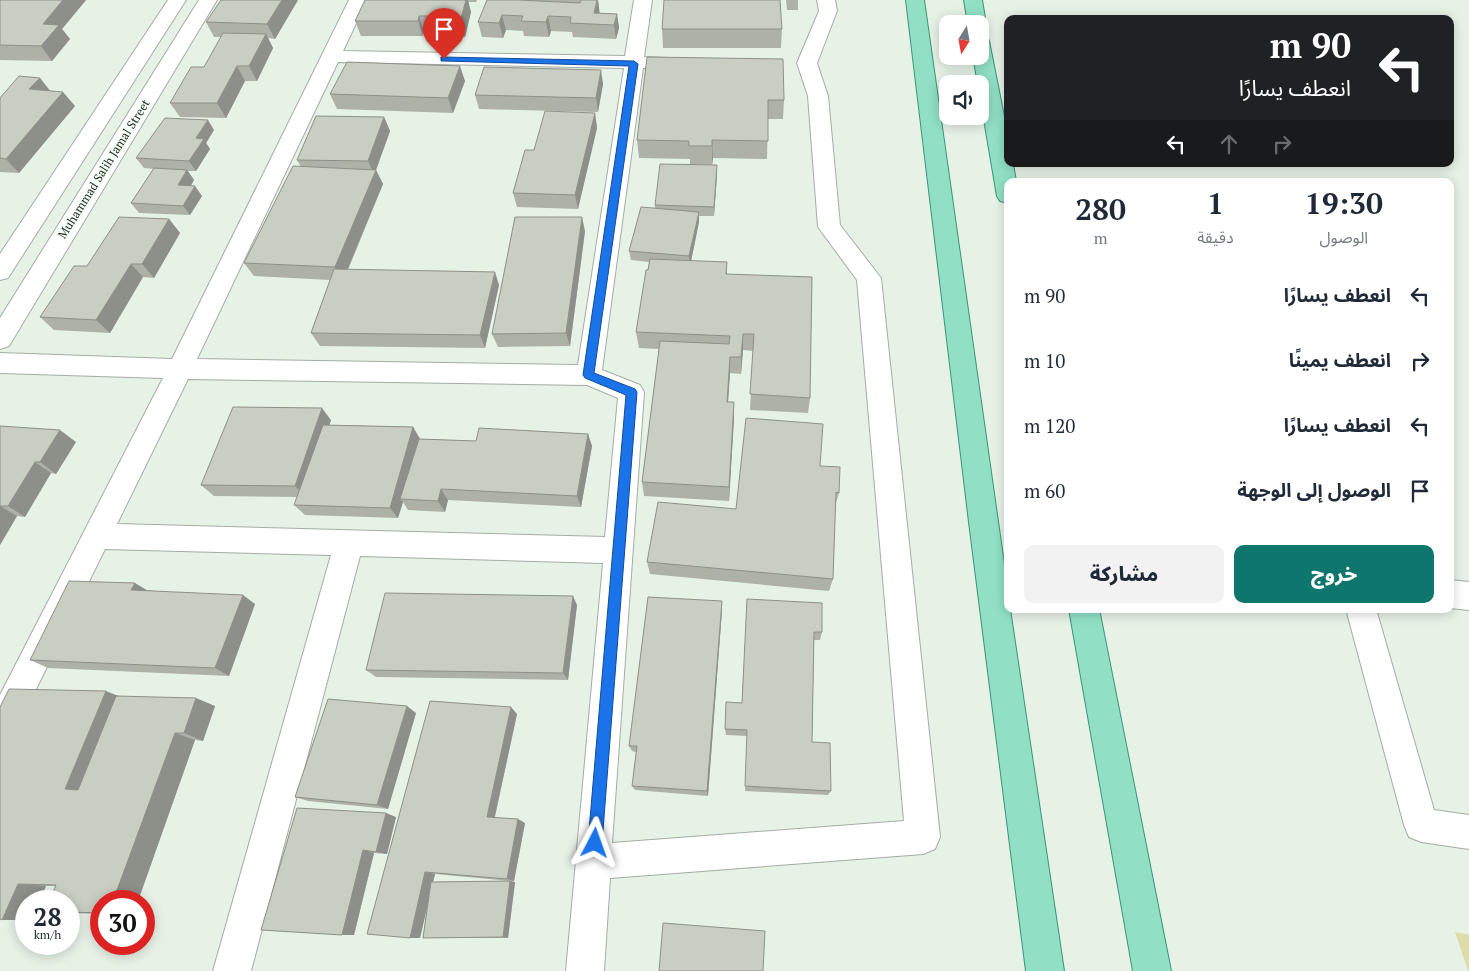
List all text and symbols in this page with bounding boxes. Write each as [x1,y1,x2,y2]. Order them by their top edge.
pin [423,8,465,59]
icon: arrive [430,15,458,43]
north arrow [939,15,989,65]
map controls [939,15,989,125]
text: 90 m [1270,22,1351,68]
icon: left [1369,35,1434,100]
text: انعطف يسارًا [1239,73,1351,102]
button: sound [939,75,989,125]
street label: Muhammad Salih Jamal Street [54,96,153,241]
icon: left [1162,130,1190,158]
icon: ahead [1215,130,1243,158]
icon: right [1268,130,1296,158]
text: 1 [1207,183,1224,223]
text: 19:30 [1305,183,1383,223]
text: 280 [1075,189,1126,229]
text: دقيقة [1197,226,1234,248]
text: الوصول [1319,226,1368,248]
text: m [1094,227,1108,249]
text: انعطف يسارًا [1284,282,1391,307]
icon: left [1406,282,1434,310]
text: 90 m [1024,283,1065,308]
text: انعطف يمينًا [1289,347,1391,372]
icon: right [1406,347,1434,375]
text: 10 m [1024,348,1065,373]
text: انعطف يسارًا [1284,412,1391,437]
icon: left [1406,412,1434,440]
text: 120 m [1024,413,1075,438]
text: الوصول إلى الوجهة [1237,477,1391,502]
icon: arrive [1406,477,1434,505]
text: 60 m [1024,478,1065,503]
button: مشاركة [1024,545,1224,603]
button: خروج [1234,545,1434,603]
position arrow [568,816,620,868]
speed limit sign: 30 [90,890,155,955]
text: 28 [33,900,62,933]
text: km/h [34,927,61,942]

